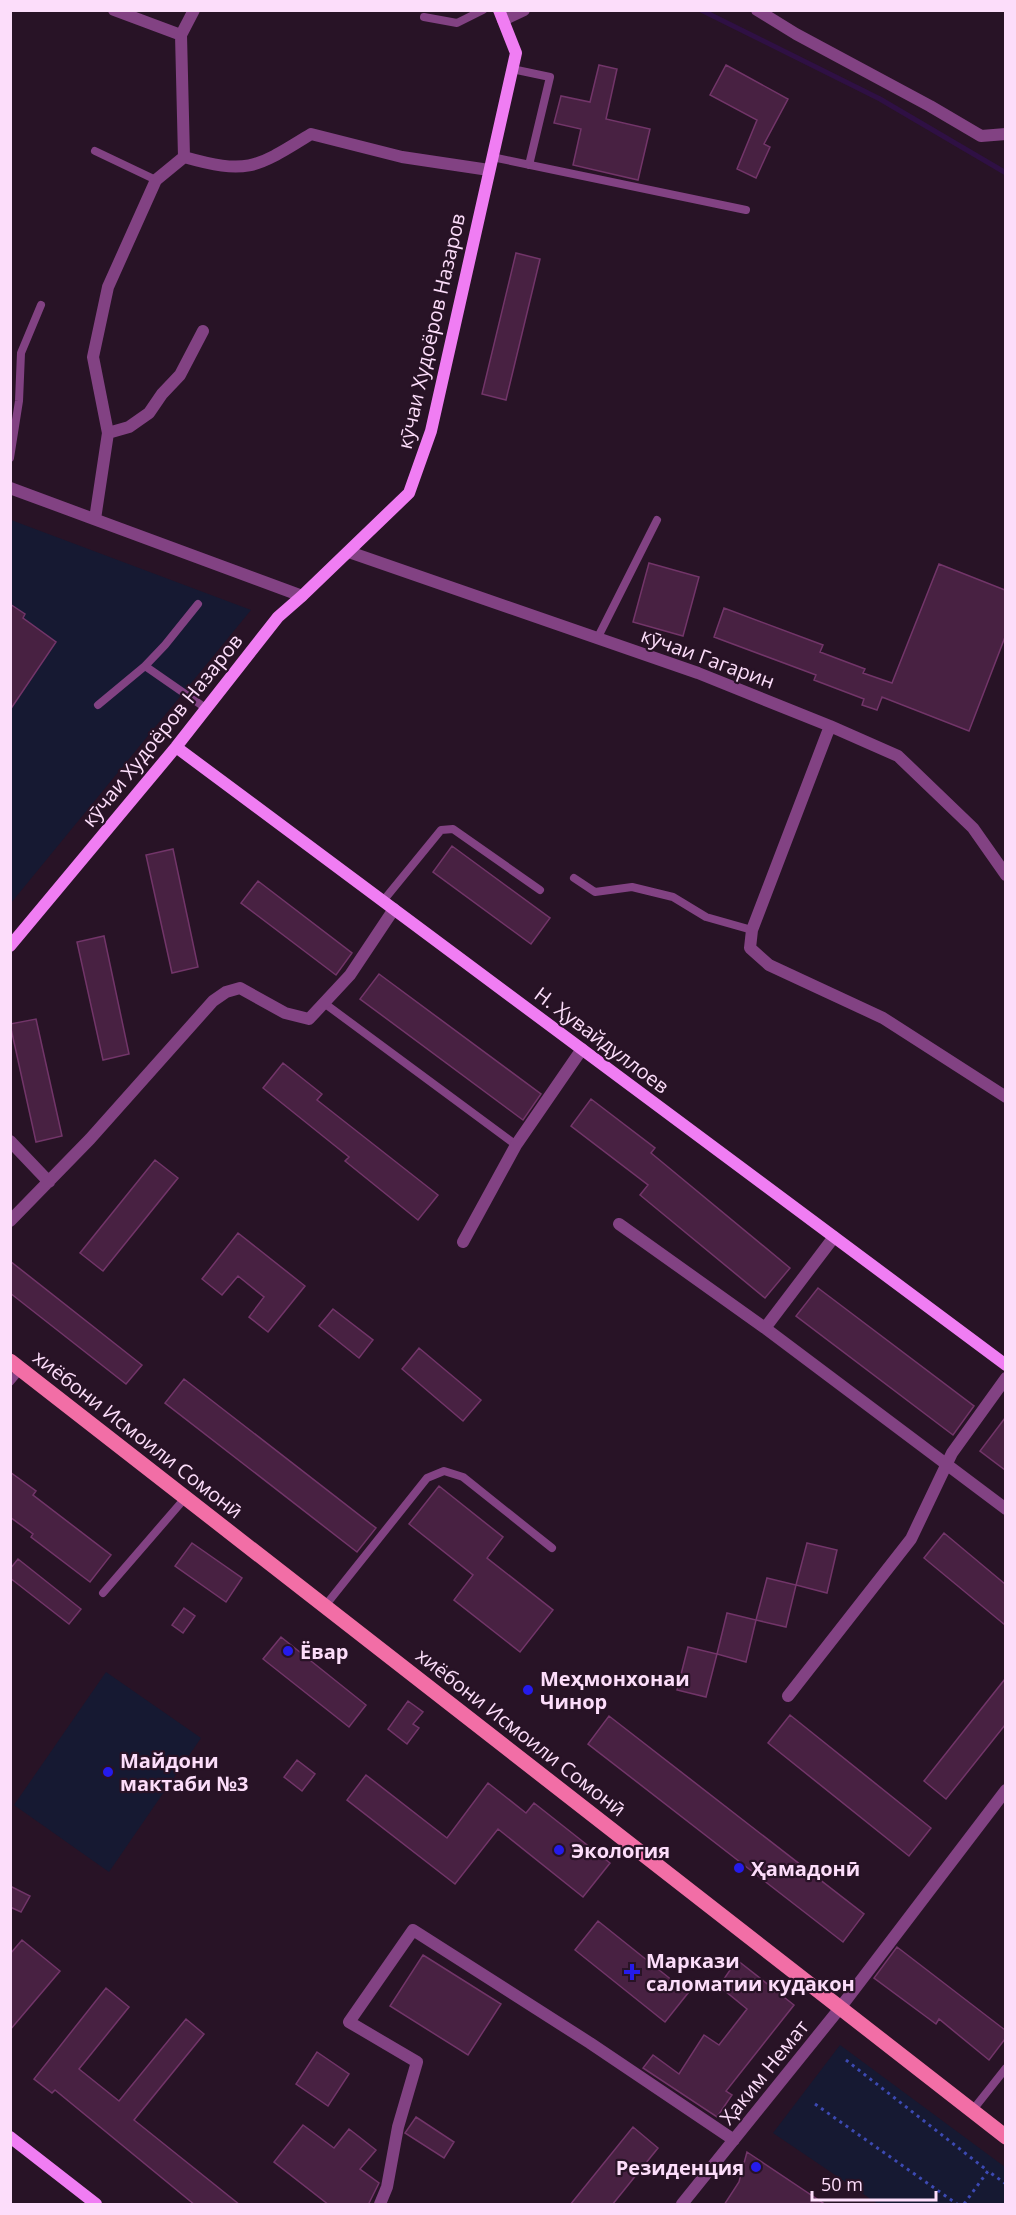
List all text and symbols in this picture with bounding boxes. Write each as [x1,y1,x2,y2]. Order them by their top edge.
street label: кӯчаи Худоёров Назаров [391,210,471,452]
street label: кӯчаи Гагарин [637,621,779,695]
street label: кӯчаи Худоёров Назаров [76,628,248,832]
street label: Н. Ҳувайдуллоев [529,980,675,1100]
street label: хиёбони Исмоили Сомонӣ [28,1344,248,1524]
place label: Ёвар [300,1638,349,1665]
street label: хиёбони Исмоили Сомонӣ [411,1642,631,1822]
marker: Ёвар [281,1644,295,1658]
place label: Меҳмонхонаи Чинор [540,1665,690,1715]
marker: Меҳмонхонаи Чинор [521,1683,535,1697]
place label: Майдони мактаби №3 [120,1747,249,1797]
marker: Майдони мактаби №3 [101,1765,115,1779]
place label: Экология [571,1837,670,1864]
marker: Экология [552,1843,566,1857]
place label: Ҳамадонӣ [751,1855,860,1882]
marker: Ҳамадонӣ [732,1861,746,1875]
place label: Маркази саломатии кудакон [646,1947,855,1997]
marker: Маркази саломатии кудакон [623,1963,641,1981]
street label: Ҳаким Немат [713,2014,815,2130]
place label: Резиденция [616,2154,744,2181]
marker: Резиденция [749,2160,763,2174]
scale bar [812,2164,936,2202]
text: 50 m [821,2172,863,2196]

